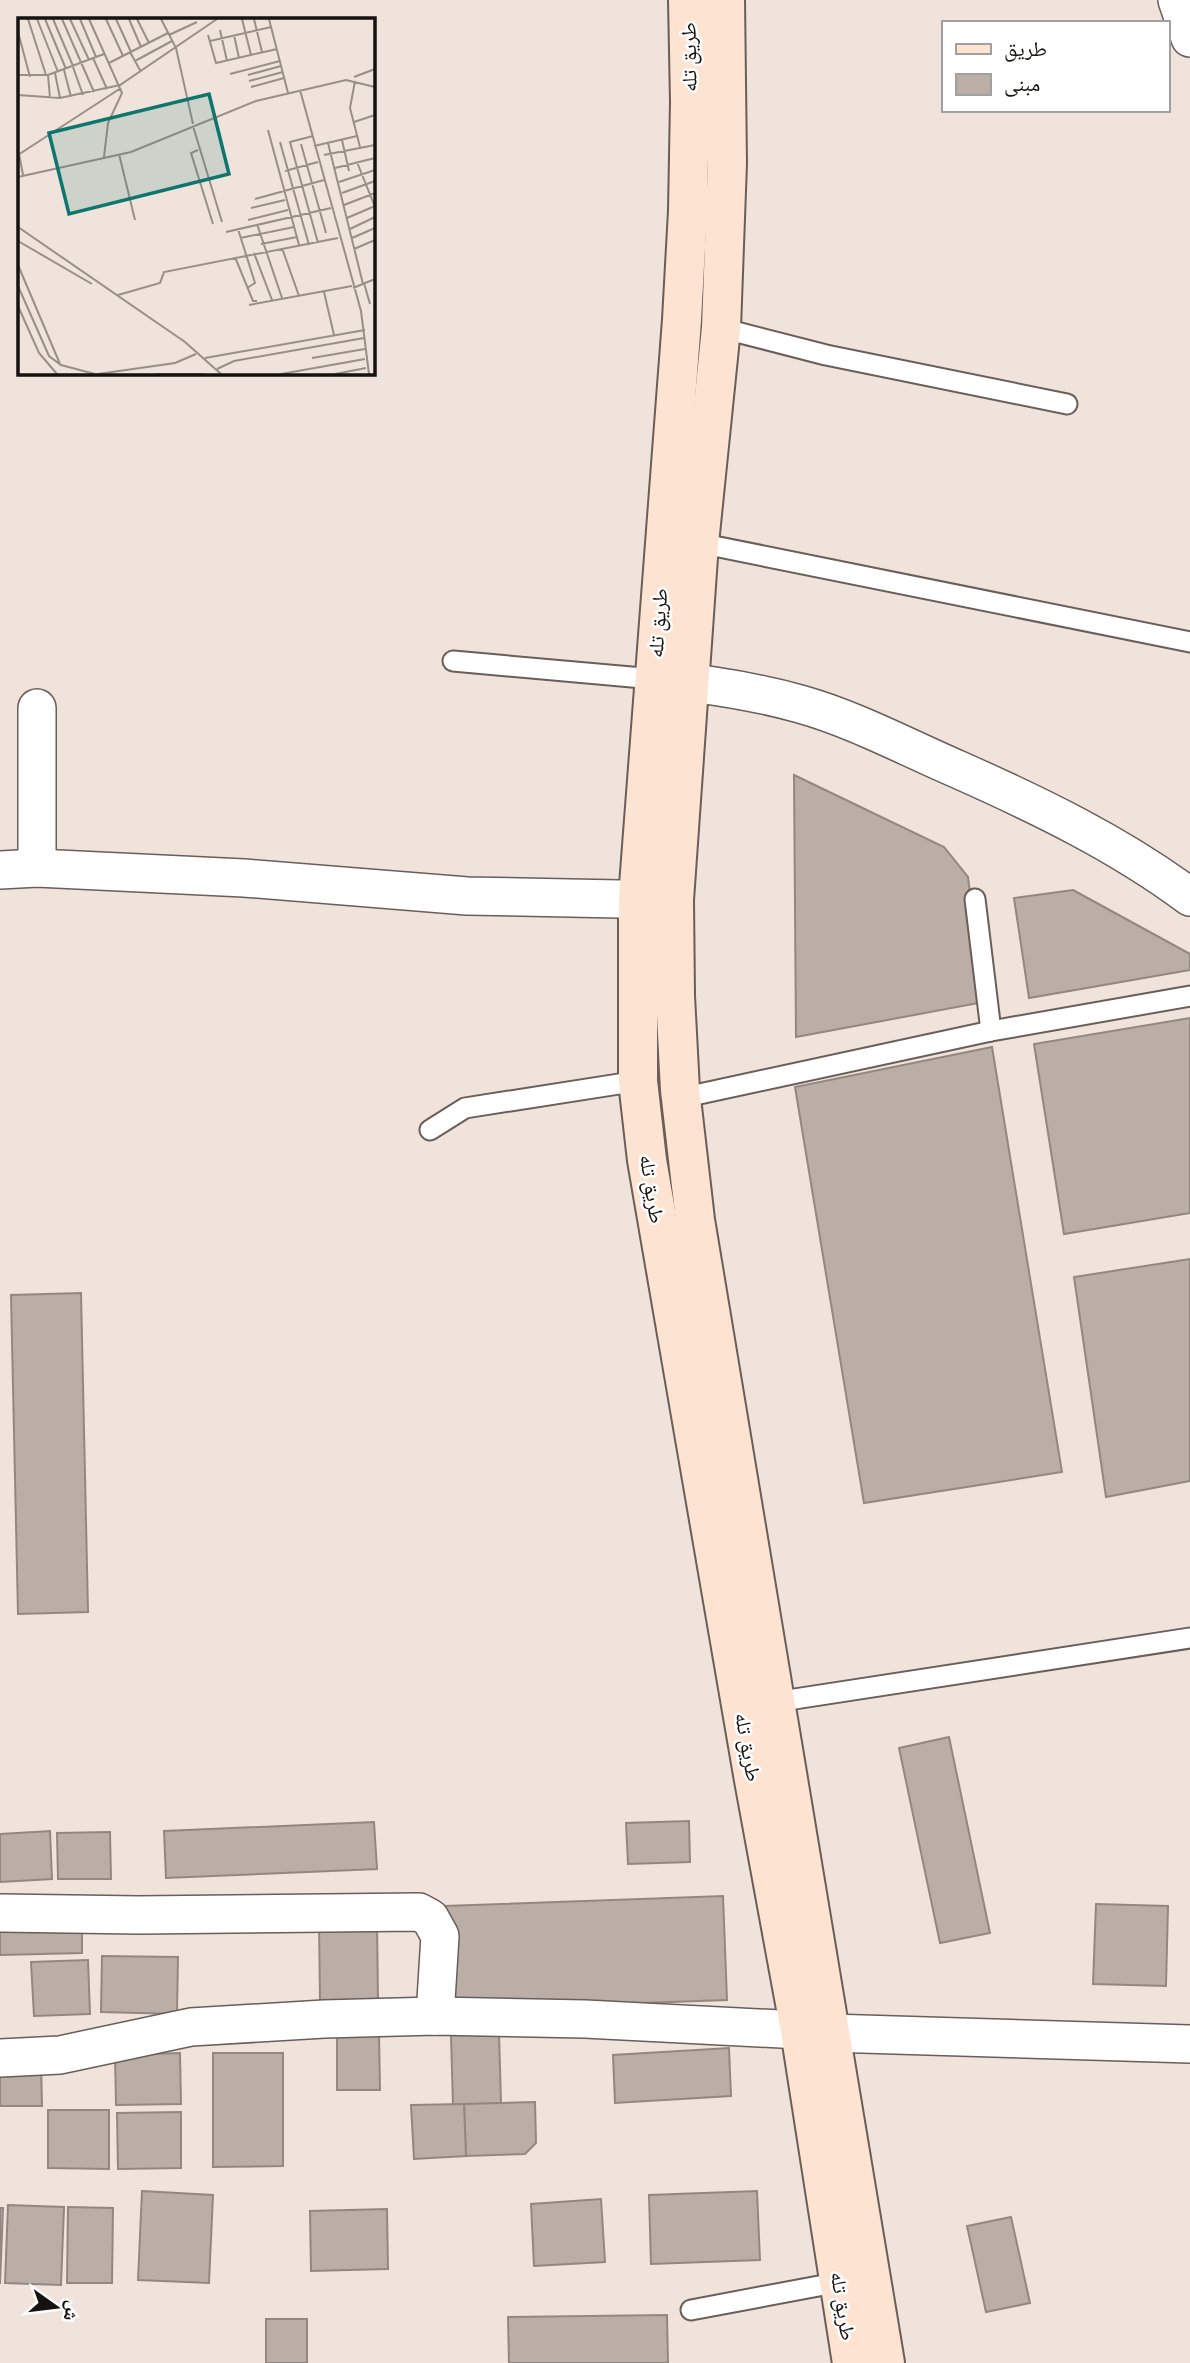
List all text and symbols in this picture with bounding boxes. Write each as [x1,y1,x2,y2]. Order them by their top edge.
inset map [18,18,374,374]
legend [942,21,1169,112]
street label: طريق تله [676,22,703,92]
text: طريق [1004,37,1047,62]
text: مبنى [1004,72,1040,97]
street label: طريق تله [644,587,673,659]
street label: طريق تله [634,1153,669,1225]
street label: طريق تله [729,1711,766,1784]
street label: طريق تله [825,2270,860,2342]
north arrow [21,2272,91,2342]
text: ش [58,2298,86,2324]

